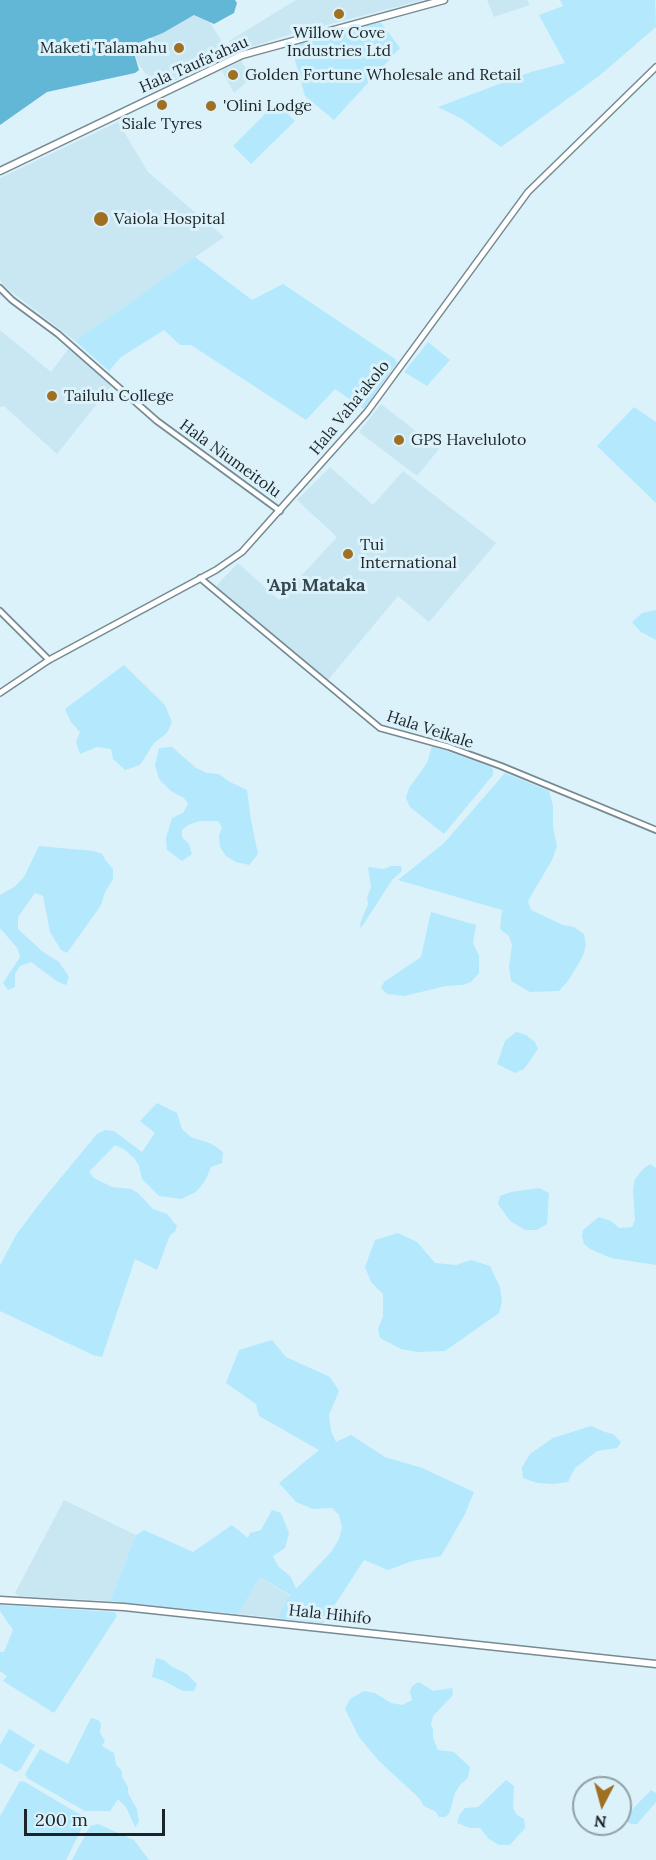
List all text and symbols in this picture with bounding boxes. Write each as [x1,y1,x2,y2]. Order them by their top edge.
marker: Willow Cove Industries Ltd [332,7,346,21]
place label: Willow Cove Industries Ltd [287,23,391,61]
street label: Hala Taufa'ahau [137,32,251,98]
place label: Maketi Talamahu [40,38,167,58]
marker: Maketi Talamahu [172,41,186,55]
place label: Golden Fortune Wholesale and Retail [245,65,521,85]
marker: Golden Fortune Wholesale and Retail [226,68,240,82]
place label: 'Olini Lodge [223,96,312,116]
marker: Siale Tyres [155,98,169,112]
marker: 'Olini Lodge [204,99,218,113]
place label: Siale Tyres [122,114,202,134]
place label: Vaiola Hospital [114,209,225,229]
marker: Vaiola Hospital [92,210,110,228]
street label: Hala Vaha'akolo [306,357,394,459]
place label: Tailulu College [64,386,174,406]
marker: Tailulu College [45,389,59,403]
street label: Hala Niumeitolu [175,416,285,502]
place label: GPS Haveluloto [411,430,526,450]
marker: GPS Haveluloto [392,433,406,447]
place label: Tui International [360,535,457,573]
marker: Tui International [341,547,355,561]
district label: 'Api Mataka [267,575,365,597]
street label: Hala Veikale [384,707,476,753]
street label: Hala Hihifo [288,1601,372,1629]
north arrow [572,1776,632,1836]
scale bar [27,1797,168,1835]
text: 200 m [35,1808,88,1831]
text: N [593,1811,608,1833]

